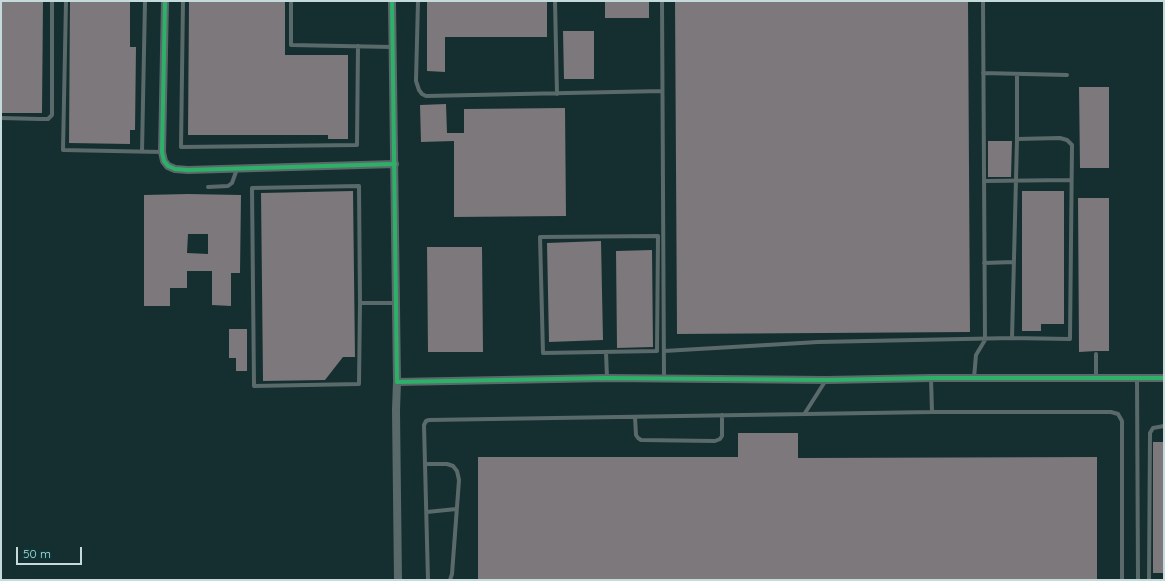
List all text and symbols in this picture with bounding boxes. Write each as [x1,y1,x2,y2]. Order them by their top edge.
scale bar [18,539,84,565]
text: 50 m [23,546,51,561]

